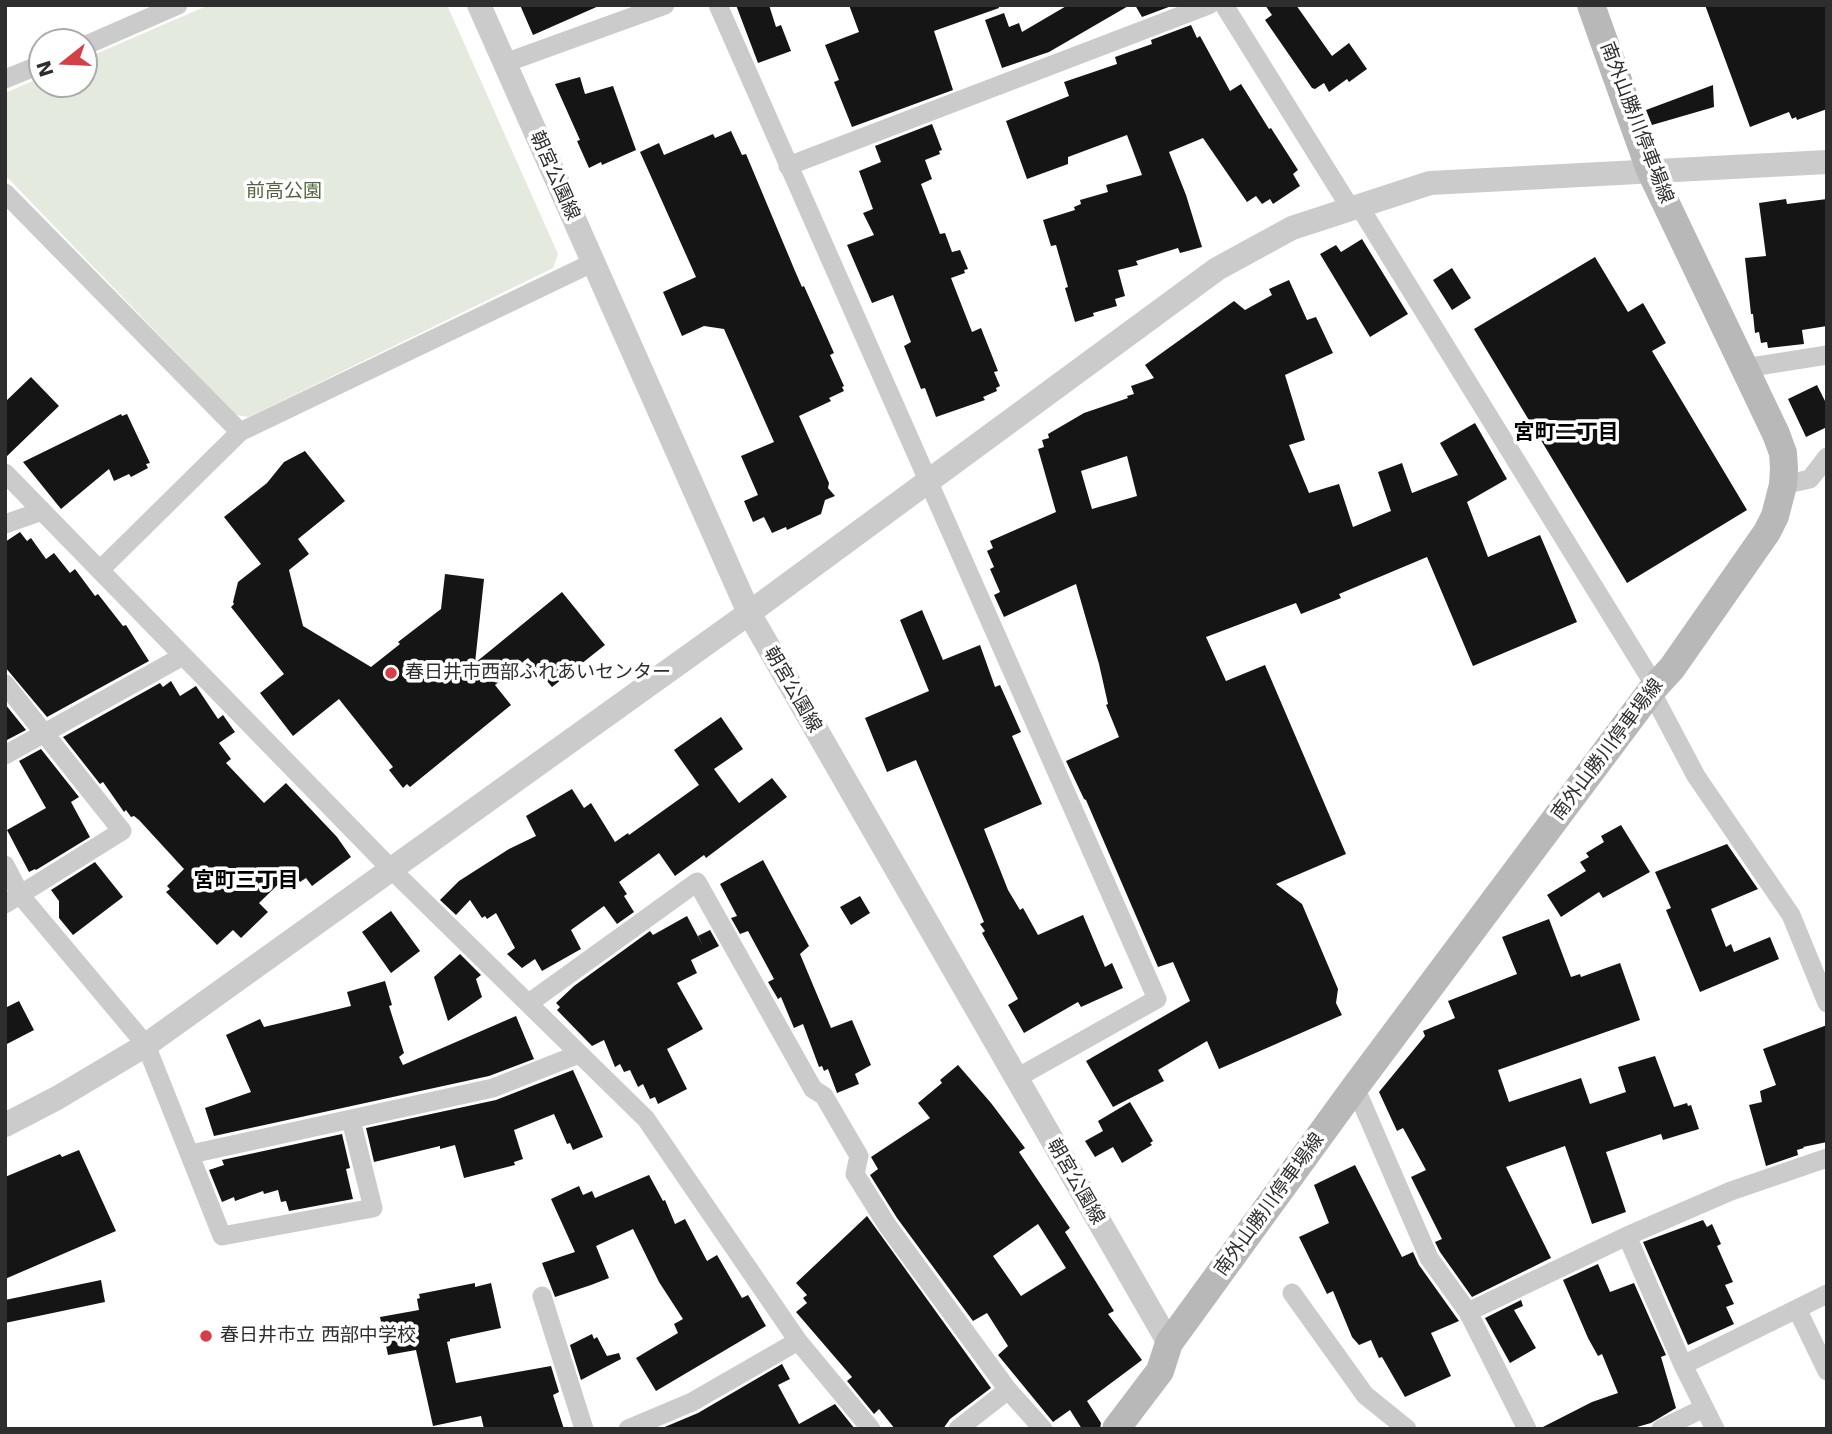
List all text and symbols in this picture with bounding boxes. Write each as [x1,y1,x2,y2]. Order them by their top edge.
north arrow [28,28,98,98]
street label: 南外山勝川停車場線 [1595,39,1677,207]
text: N [32,58,58,80]
street label: 朝宮公園線 [524,128,584,224]
park label: 前高公園 [246,181,322,203]
district label: 宮町二丁目 [1514,421,1618,447]
street label: 朝宮公園線 [758,643,826,737]
place label: 春日井市西部ふれあいセンター [405,662,671,684]
marker: 春日井市西部ふれあいセンター [383,665,399,681]
street label: 南外山勝川停車場線 [1547,675,1669,825]
district label: 宮町三丁目 [194,869,298,895]
street label: 南外山勝川停車場線 [1211,1129,1329,1281]
street label: 朝宮公園線 [1041,1135,1109,1229]
place label: 春日井市立 西部中学校 [220,1325,416,1347]
marker: 春日井市立 西部中学校 [198,1328,214,1344]

